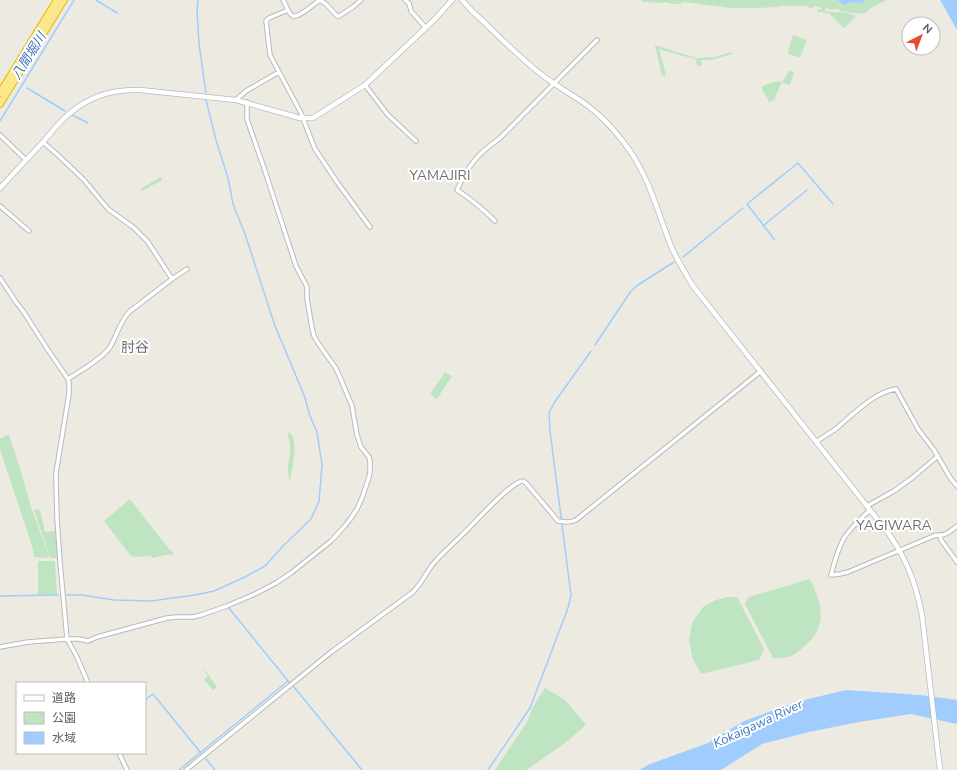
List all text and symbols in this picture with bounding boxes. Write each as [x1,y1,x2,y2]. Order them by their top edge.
north arrow [901,16,941,56]
text: N [919,21,935,37]
water label: 八間堀川 [8,27,51,83]
district label: YAMAJIRI [408,166,471,185]
district label: 肘谷 [121,338,149,357]
district label: YAGIWARA [855,516,932,535]
legend [16,682,146,754]
text: 道路 [52,690,76,706]
water label: Kokaigawa River [710,695,806,753]
text: 公園 [52,710,76,726]
text: 水域 [52,730,76,746]

